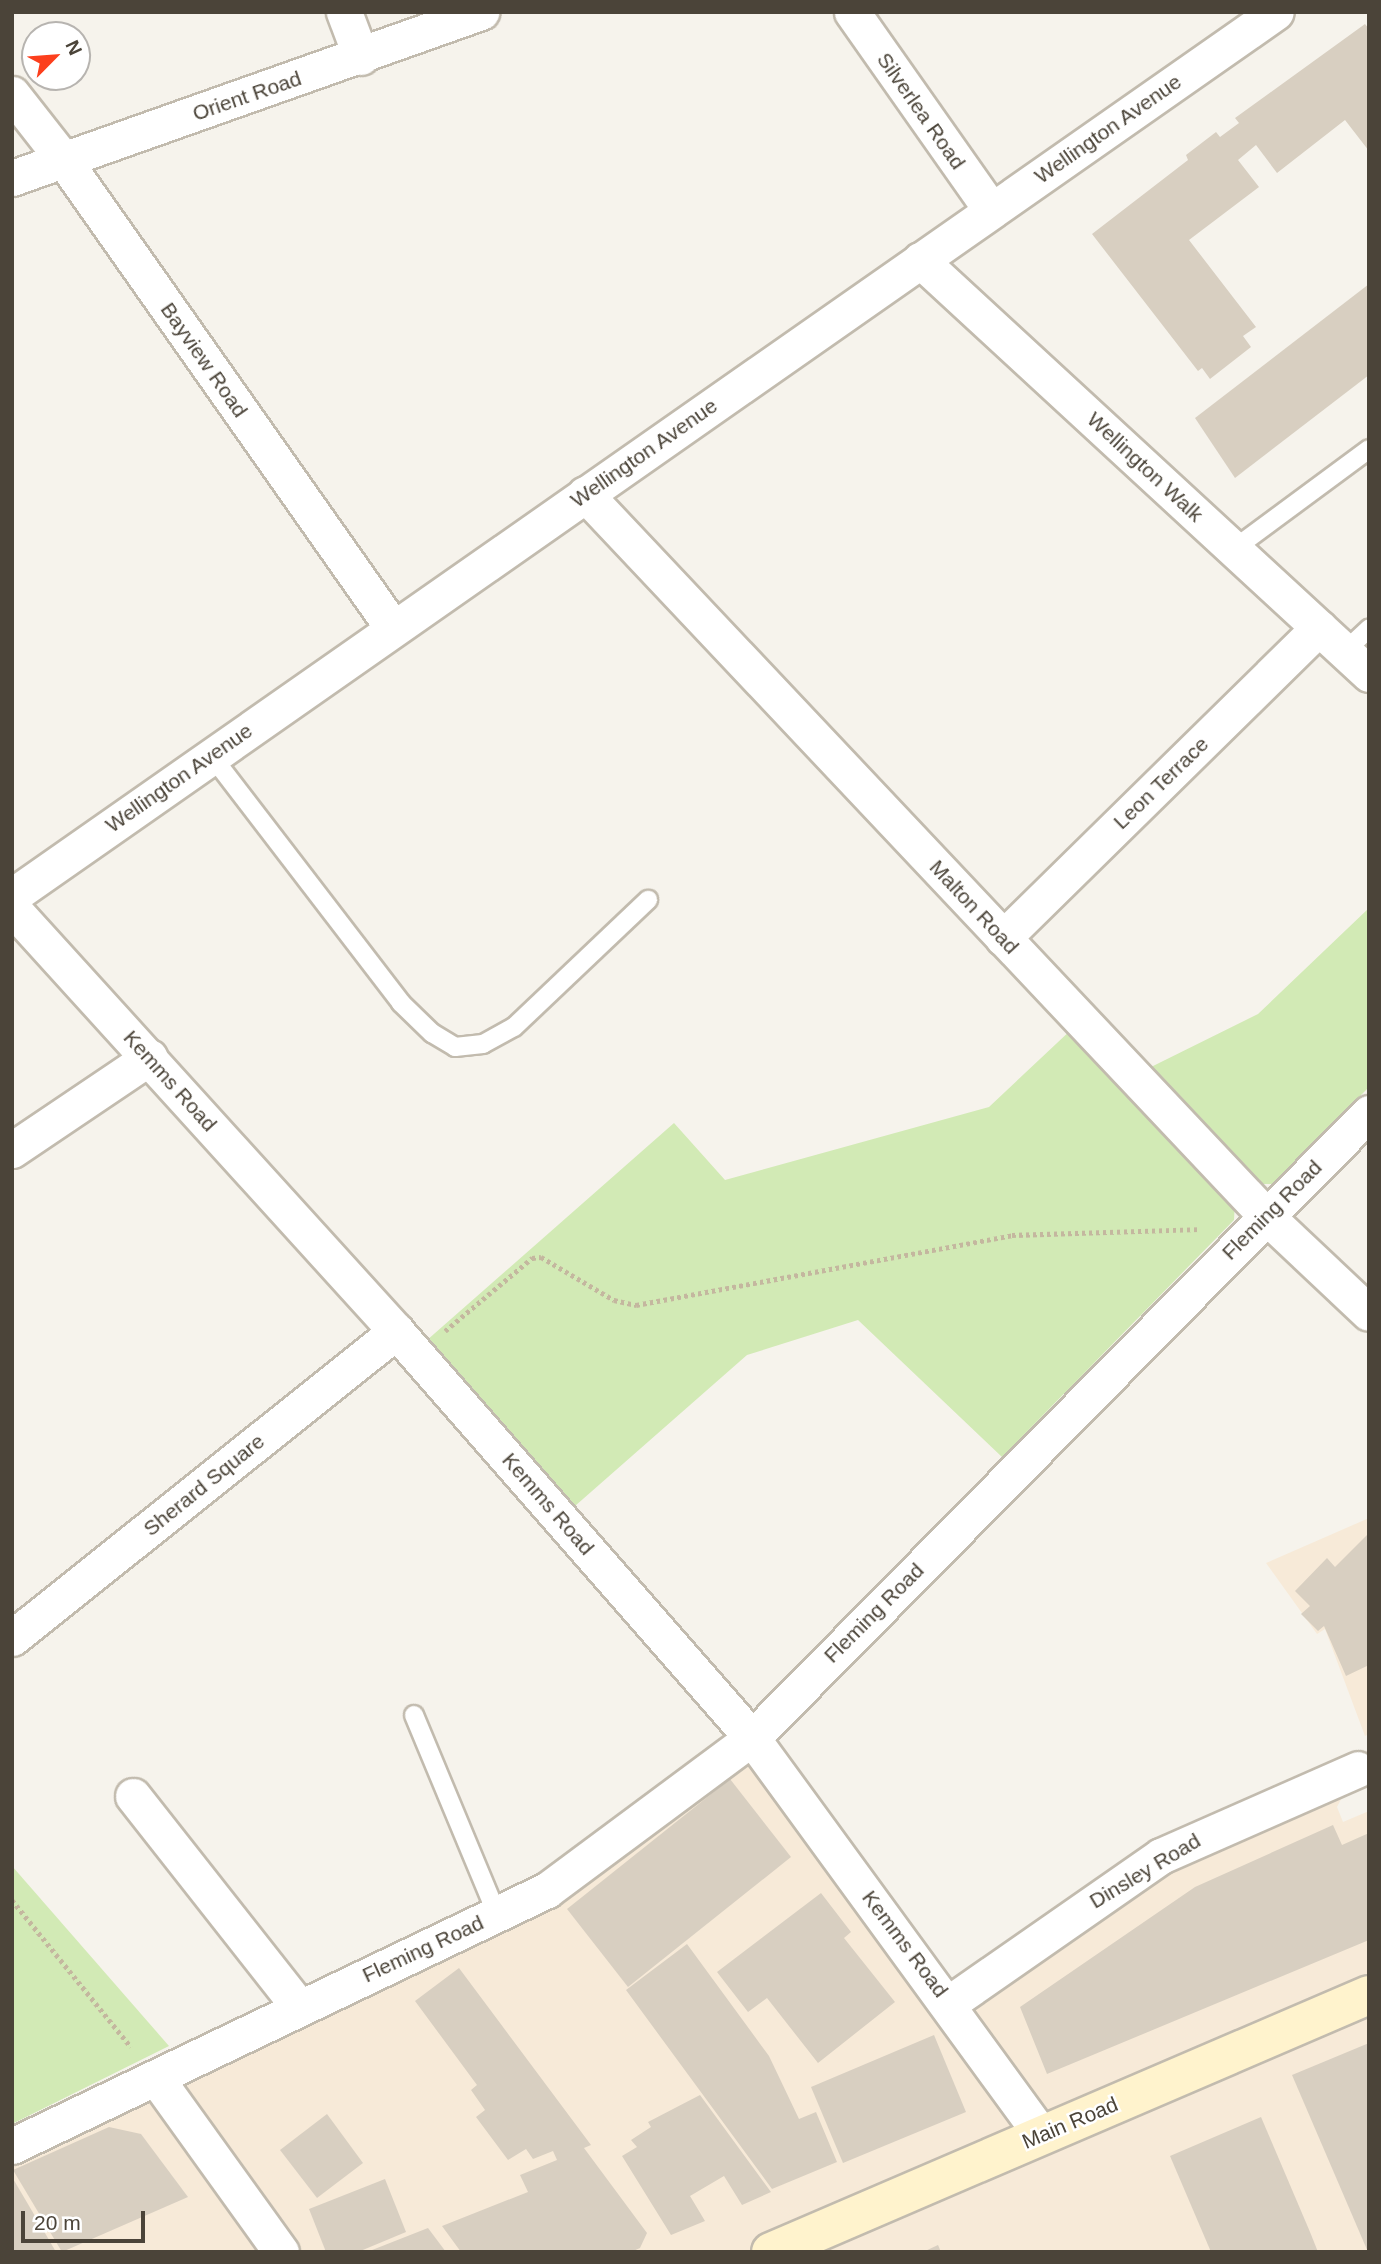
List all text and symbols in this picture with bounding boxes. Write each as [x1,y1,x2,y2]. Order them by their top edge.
north arrow [21,21,91,91]
text: N [61,37,86,58]
street label: Silverlea Road [872,48,970,174]
street label: Orient Road [189,66,305,126]
street label: Wellington Avenue [1029,69,1187,189]
street label: Bayview Road [155,298,253,422]
street label: Wellington Avenue [565,393,723,513]
street label: Wellington Walk [1082,407,1208,527]
street label: Wellington Avenue [100,718,258,838]
street label: Leon Terrace [1108,731,1214,835]
street label: Malton Road [924,855,1024,959]
street label: Kemms Road [118,1025,222,1137]
street label: Fleming Road [1217,1155,1327,1265]
street label: Sherard Square [138,1429,270,1541]
street label: Kemms Road [497,1448,599,1560]
street label: Fleming Road [819,1558,929,1668]
street label: Dinsley Road [1085,1828,1205,1914]
street label: Kemms Road [857,1886,953,2002]
street label: Fleming Road [358,1910,488,1988]
street label: Main Road [1018,2092,1122,2154]
scale bar [24,2198,149,2242]
text: 20 m [34,2211,81,2234]

